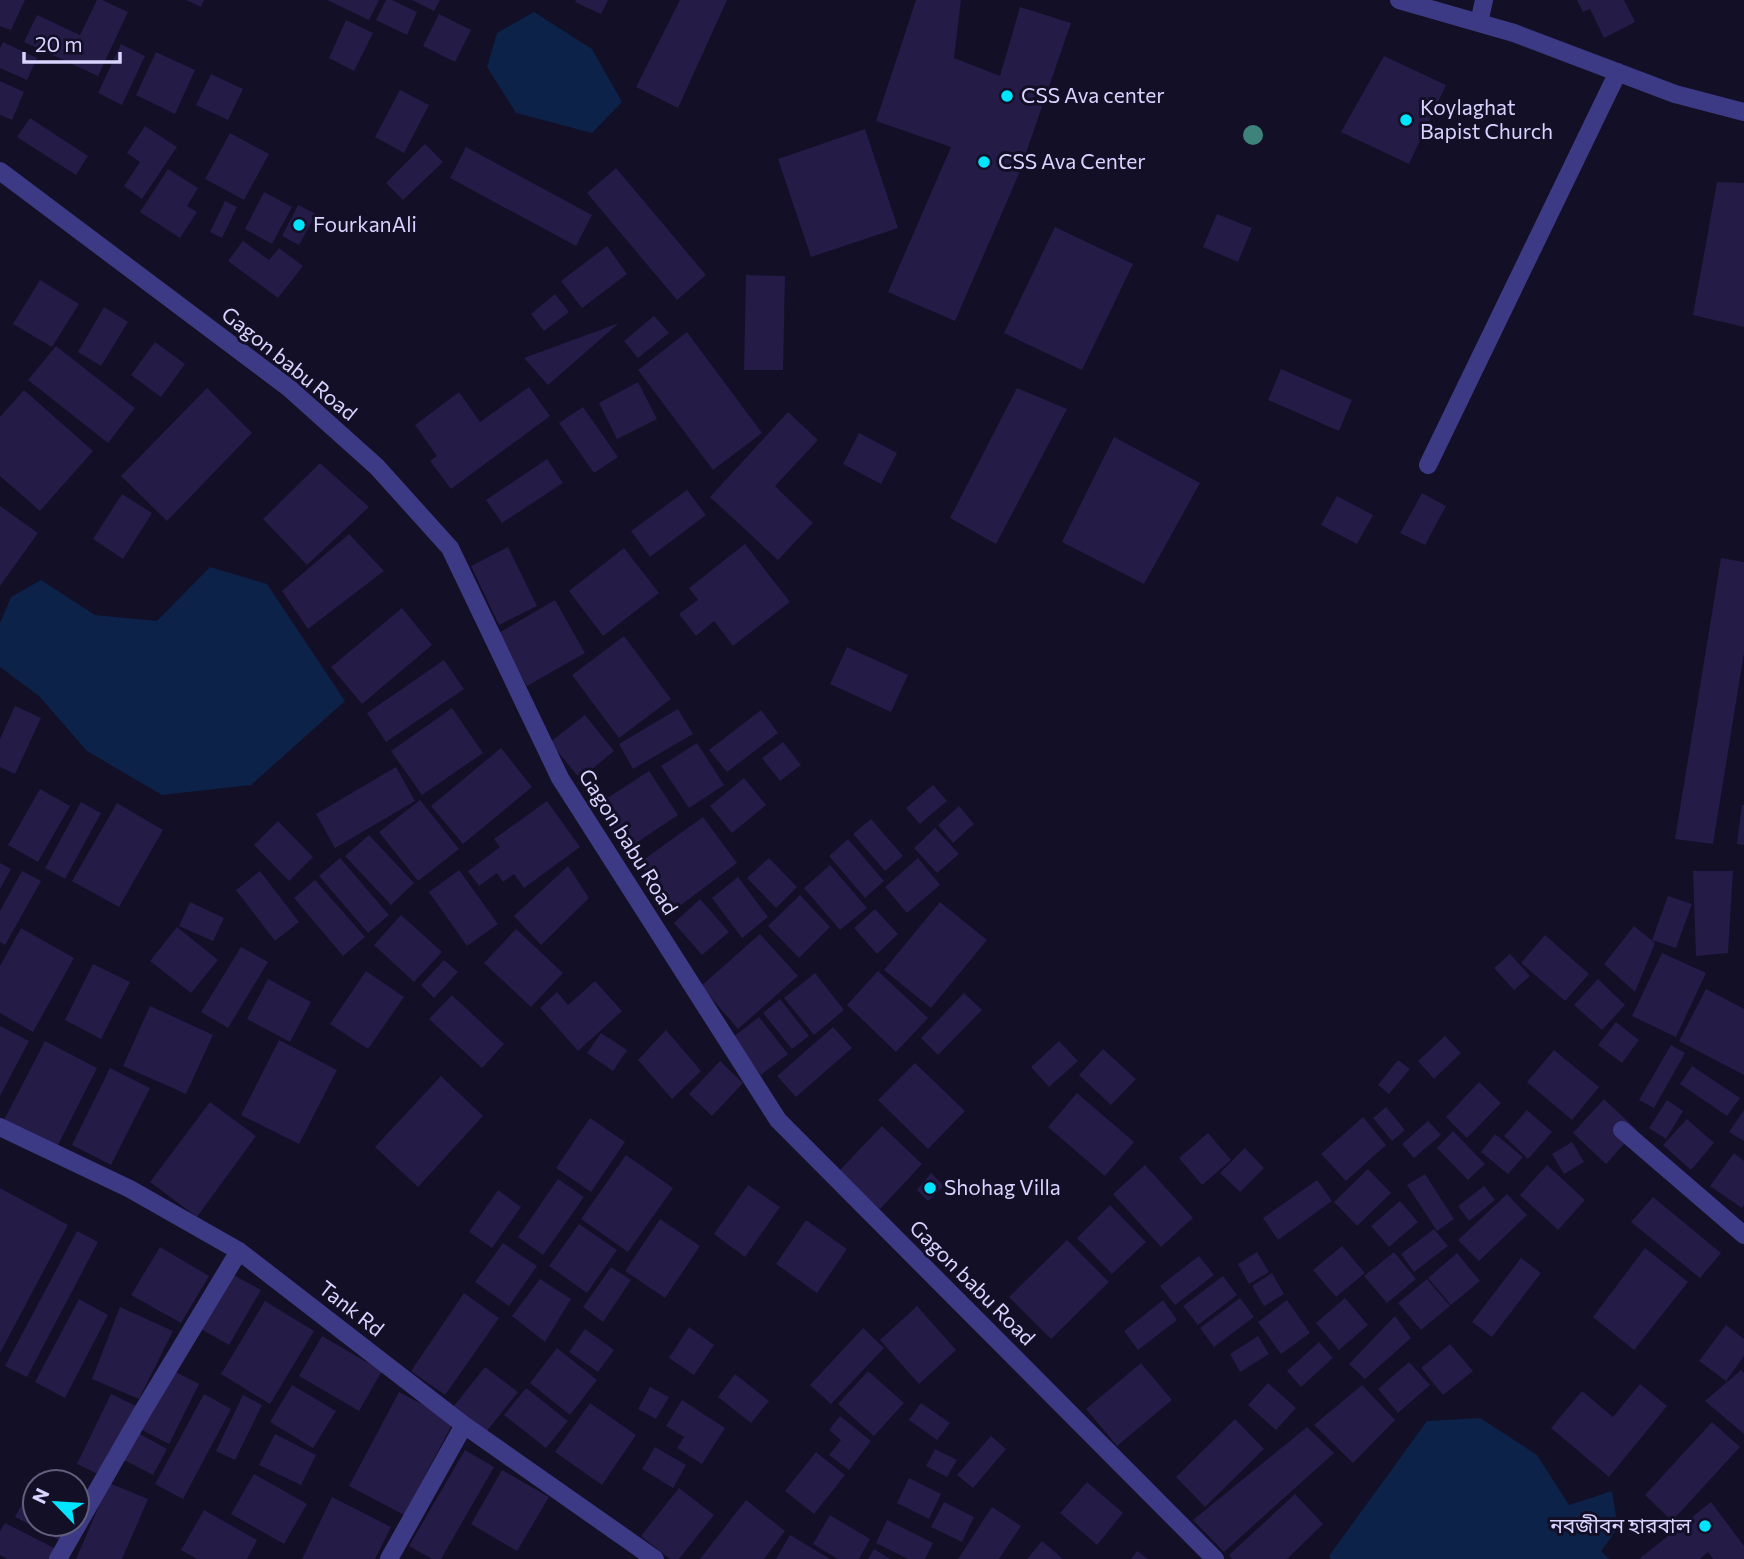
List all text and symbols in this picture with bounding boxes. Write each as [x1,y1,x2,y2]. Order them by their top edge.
scale bar [24,21,121,65]
text: 20 m [35,31,83,56]
place label: CSS Ava center [1021,82,1165,107]
marker: CSS Ava center [999,88,1015,104]
place label: Koylaghat Bapist Church [1420,94,1553,143]
marker: Koylaghat Bapist Church [1398,112,1414,128]
place label: CSS Ava Center [998,148,1146,173]
marker: CSS Ava Center [976,154,992,170]
place label: FourkanAli [313,211,417,236]
marker: FourkanAli [291,217,307,233]
street label: Gagon babu Road [217,301,363,425]
street label: Gagon babu Road [574,764,684,919]
place label: Shohag Villa [944,1174,1061,1199]
marker: Shohag Villa [922,1180,938,1196]
street label: Gagon babu Road [905,1214,1041,1350]
street label: Tank Rd [314,1275,389,1341]
north arrow [21,1468,91,1538]
text: N [27,1484,54,1507]
place label: নবজীবন হারবাল [1549,1512,1692,1537]
marker: নবজীবন হারবাল [1697,1518,1713,1534]

